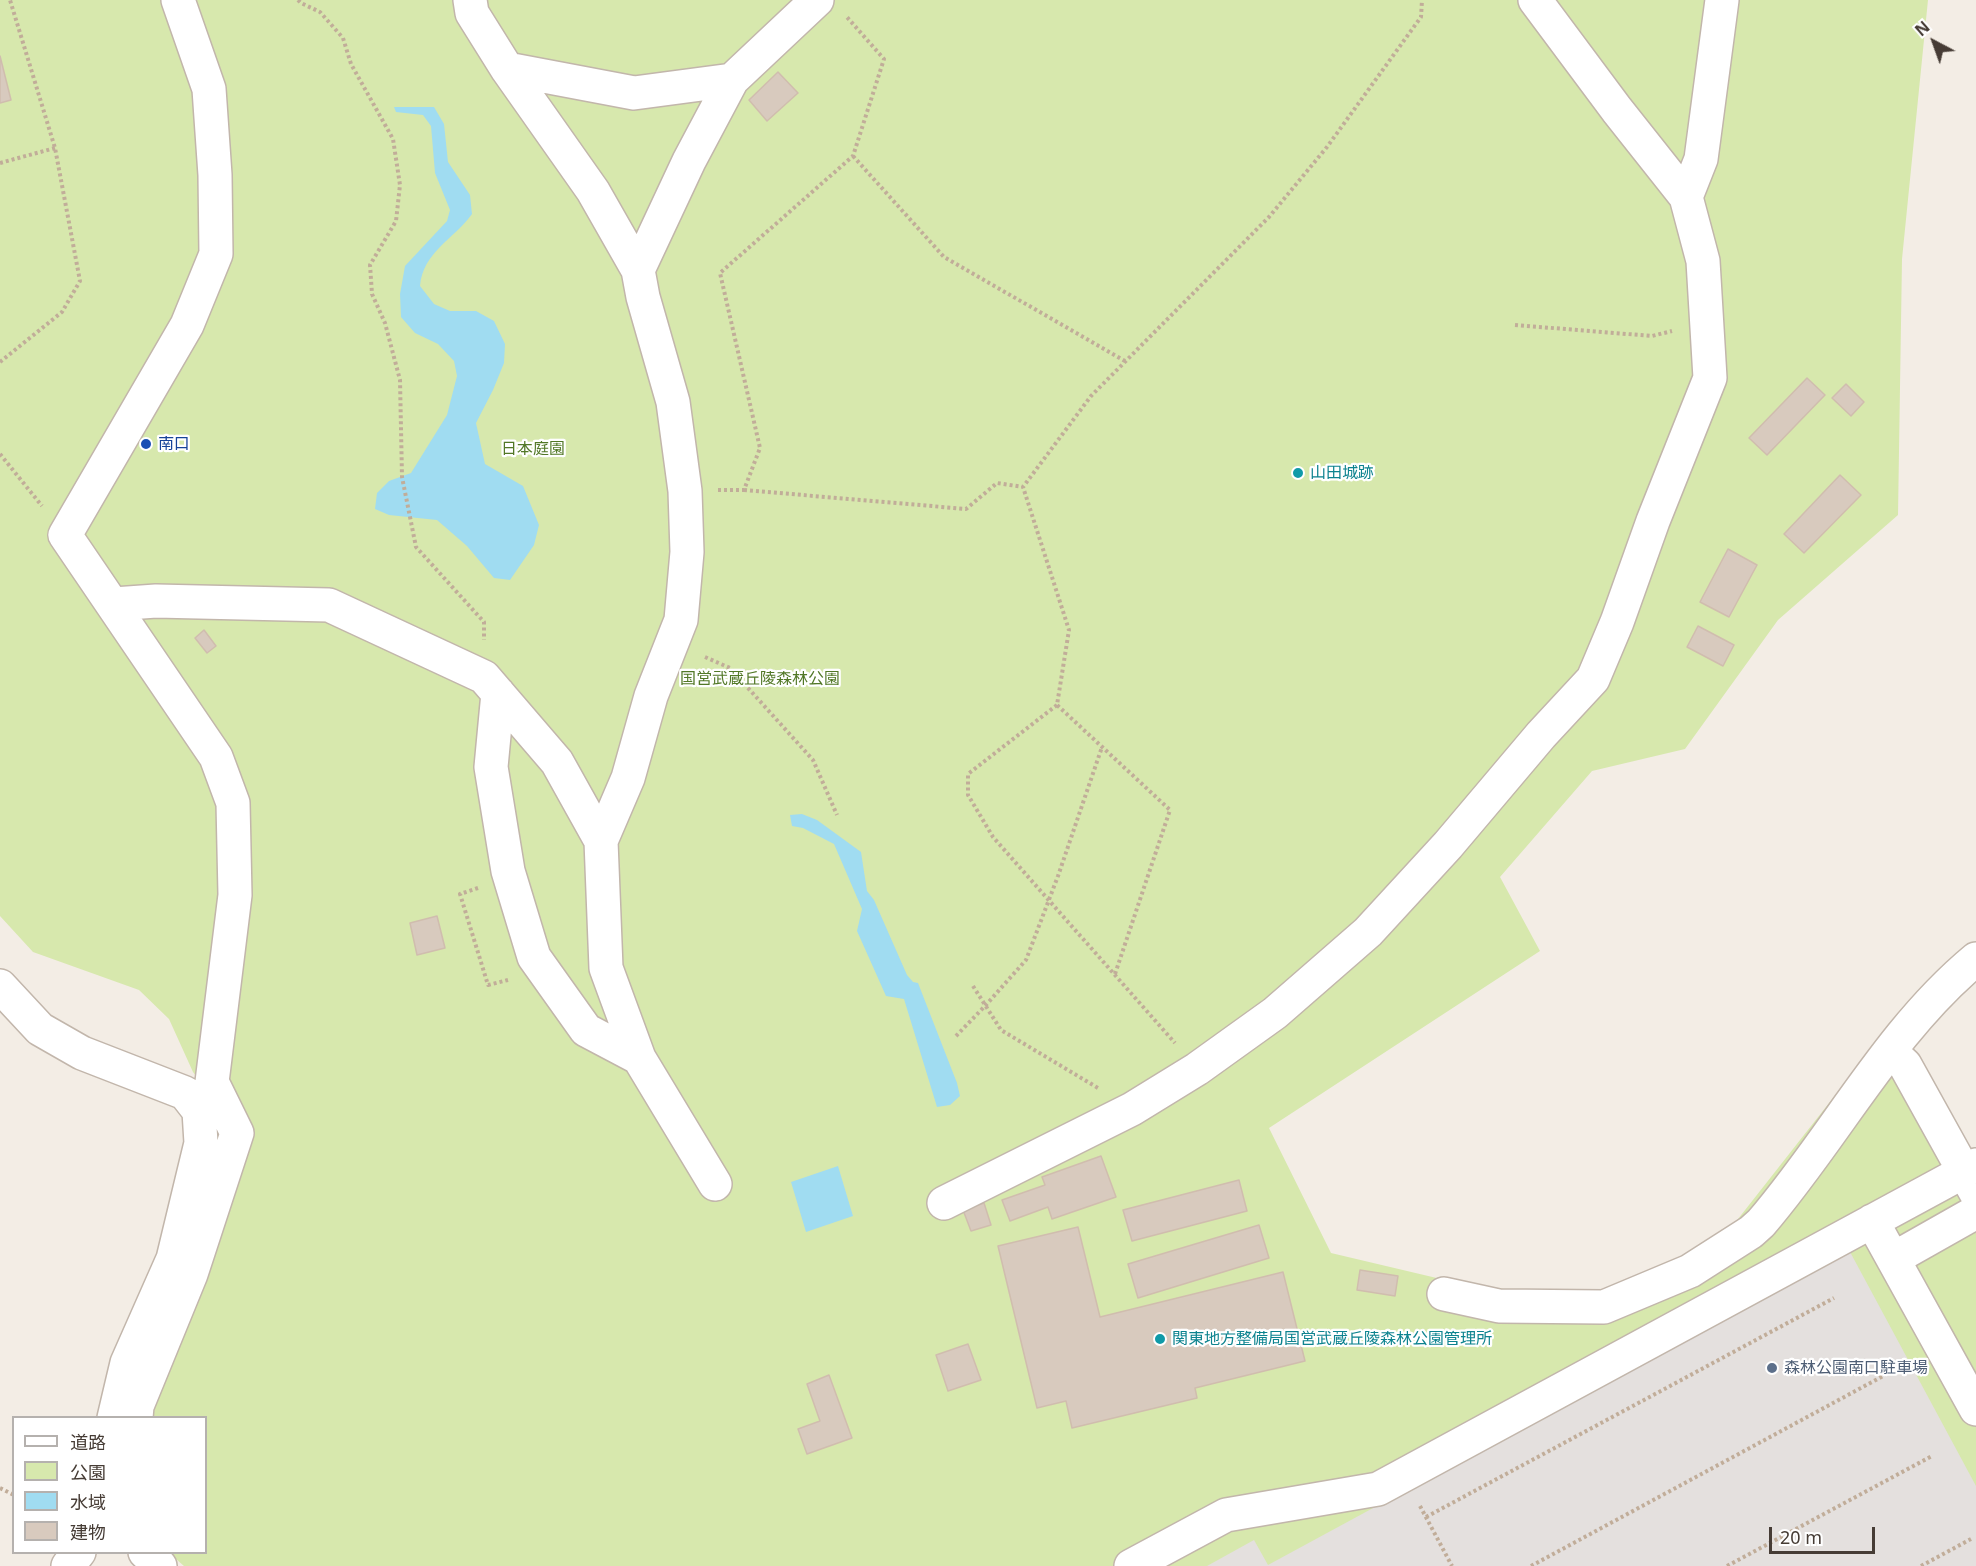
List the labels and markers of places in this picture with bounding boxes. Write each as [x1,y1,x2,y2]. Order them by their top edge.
place label: 南口 [158,434,190,454]
marker: 南口 [139,437,153,451]
place label: 山田城跡 [1310,463,1374,483]
marker: 山田城跡 [1291,466,1305,480]
place label: 関東地方整備局国営武蔵丘陵森林公園管理所 [1172,1329,1492,1349]
marker: 関東地方整備局国営武蔵丘陵森林公園管理所 [1153,1332,1167,1346]
place label: 森林公園南口駐車場 [1784,1358,1928,1378]
marker: 森林公園南口駐車場 [1765,1361,1779,1375]

